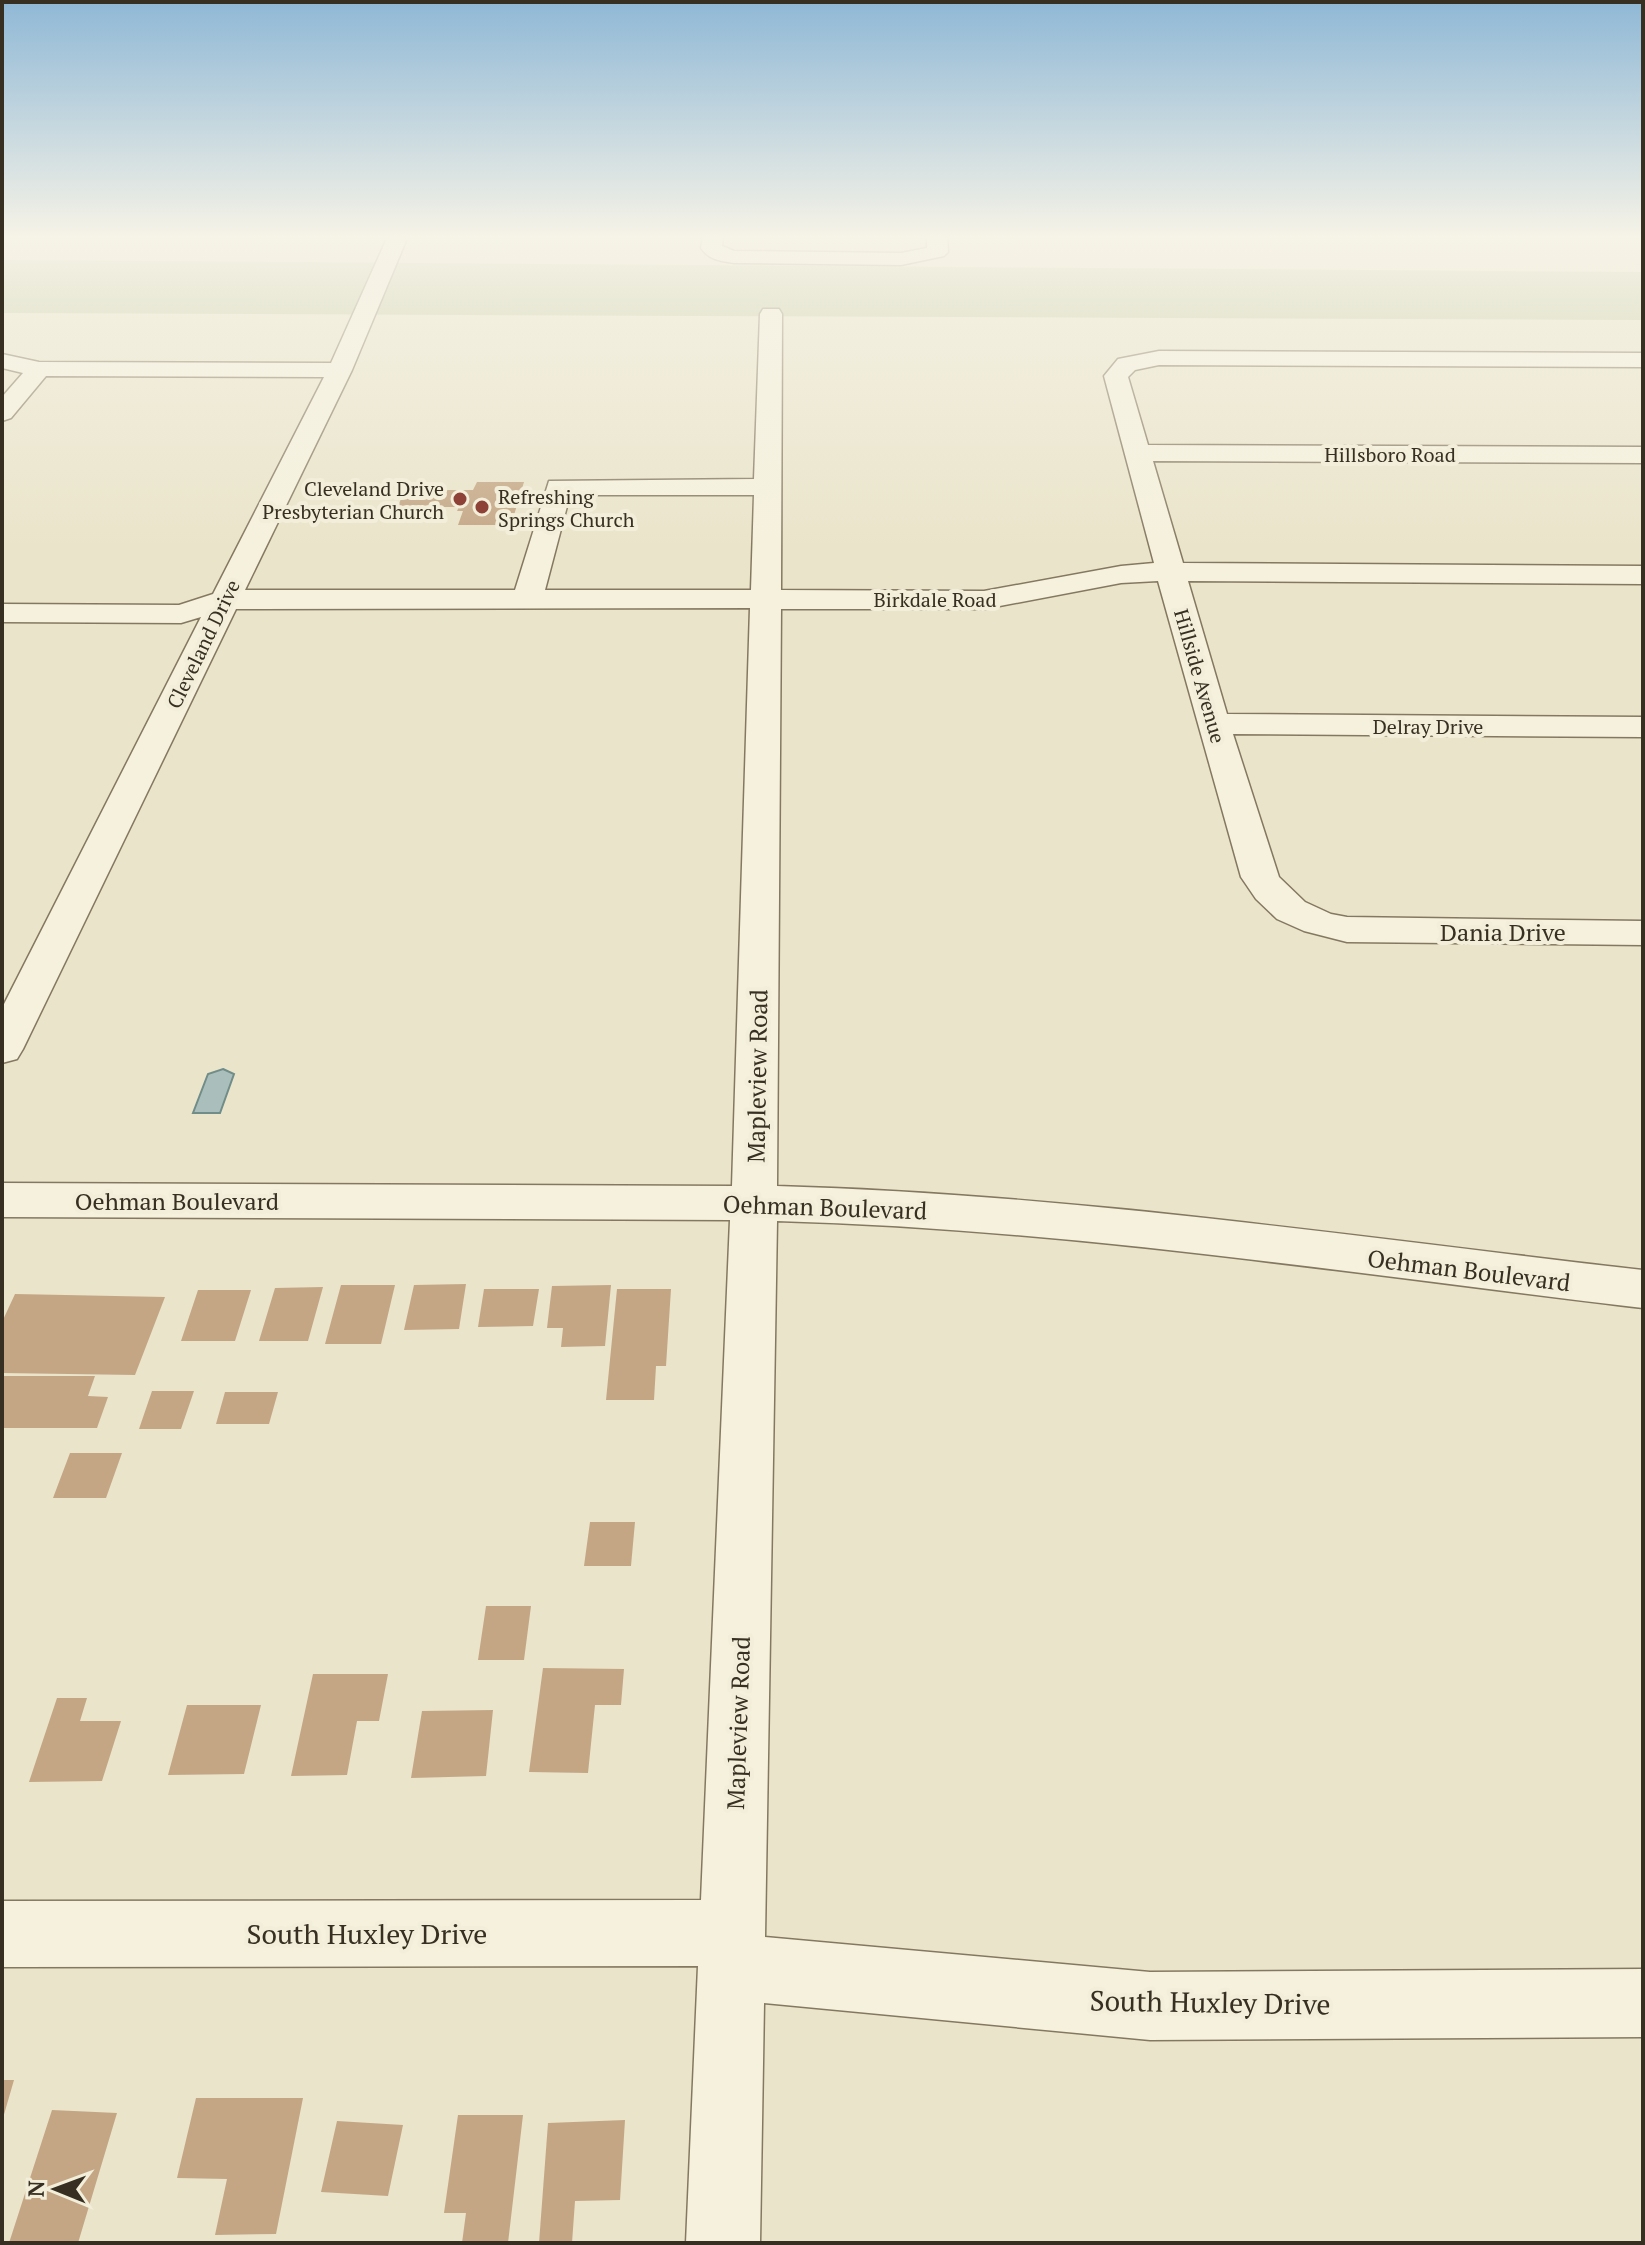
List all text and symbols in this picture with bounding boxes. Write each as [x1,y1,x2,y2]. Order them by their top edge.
street label: Hillsboro Road [1324,441,1456,468]
place label: Cleveland Drive Presbyterian Church [262,475,444,525]
place label: Refreshing Springs Church [498,483,635,533]
marker: Cleveland Drive Presbyterian Church [451,490,469,508]
marker: Refreshing Springs Church [473,498,491,516]
street label: Cleveland Drive [160,575,246,713]
street label: Birkdale Road [873,586,997,613]
street label: Hillside Avenue [1168,606,1232,746]
street label: Delray Drive [1373,713,1483,740]
street label: Dania Drive [1440,916,1566,948]
street label: Mapleview Road [739,989,775,1163]
street label: Oehman Boulevard [75,1185,279,1217]
street label: Oehman Boulevard [722,1187,928,1227]
street label: Oehman Boulevard [1366,1242,1572,1298]
street label: Mapleview Road [719,1636,757,1810]
street label: South Huxley Drive [247,1915,487,1952]
street label: South Huxley Drive [1089,1981,1331,2023]
north arrow [16,2149,96,2229]
text: N [21,2180,50,2197]

